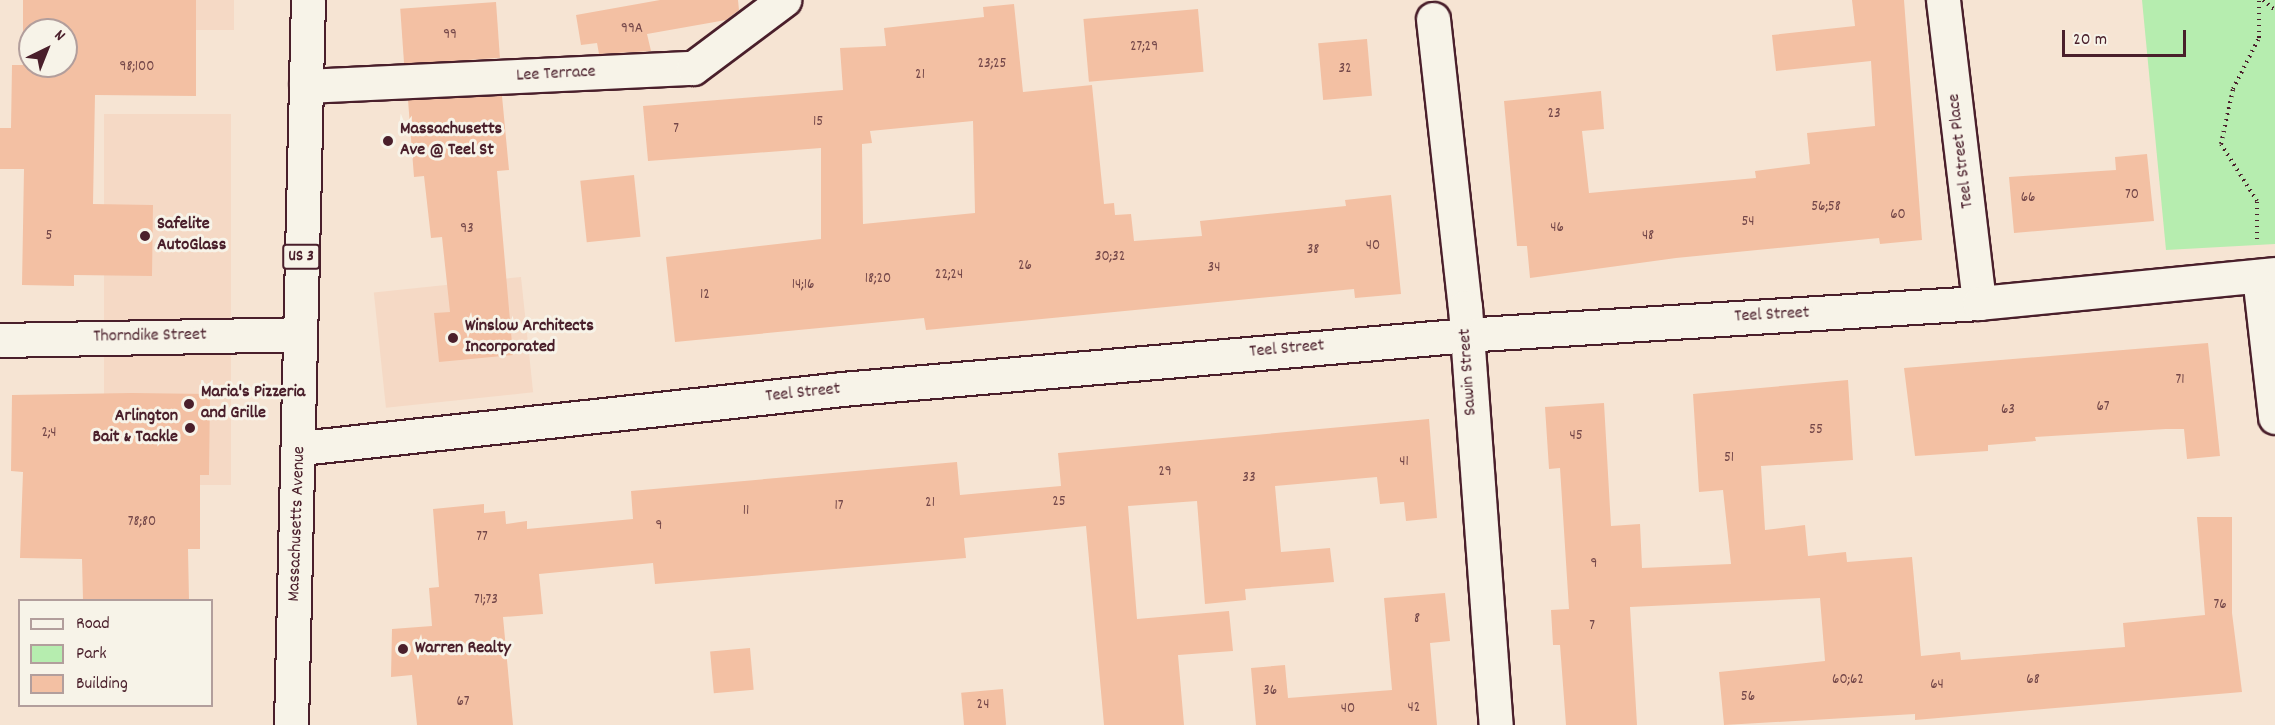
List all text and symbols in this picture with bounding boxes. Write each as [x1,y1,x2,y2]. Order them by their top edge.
north arrow [18,18,78,78]
scale bar [2065,18,2190,56]
house number: 99A [621,21,643,39]
text: N [49,25,70,47]
house number: 99 [443,27,457,45]
text: 20 m [2073,28,2107,53]
house number: 27;29 [1130,39,1158,57]
house number: 23;25 [977,56,1007,74]
house number: 98;100 [120,59,154,77]
house number: 32 [1338,61,1352,79]
street label: Lee Terrace [516,62,596,88]
house number: 21 [915,67,925,85]
street label: Teel Street Place [1944,92,1980,210]
house number: 23 [1547,106,1561,124]
house number: 15 [813,114,823,132]
place label: Massachusetts Ave @ Teel St [400,120,502,162]
house number: 7 [673,121,679,139]
marker: Massachusetts Ave @ Teel St [381,134,395,148]
house number: 70 [2125,187,2139,205]
house number: 66 [2021,190,2035,208]
house number: 56;58 [1811,199,1841,217]
house number: 60 [1890,207,1906,225]
house number: 54 [1741,214,1755,232]
place label: Safelite AutoGlass [157,215,226,258]
house number: 46 [1550,220,1564,238]
house number: 93 [460,221,474,239]
house number: 5 [46,228,52,246]
house number: 48 [1642,228,1654,246]
marker: Safelite AutoGlass [138,229,152,243]
house number: 40 [1366,238,1380,256]
house number: 38 [1307,242,1319,260]
road number: US 3 [282,244,320,270]
house number: 30;32 [1095,249,1125,267]
house number: 26 [1018,258,1032,276]
house number: 34 [1208,260,1220,278]
house number: 22;24 [935,267,963,285]
house number: 18;20 [865,271,891,289]
house number: 14;16 [792,277,814,295]
house number: 12 [700,287,710,305]
street label: Teel Street [1734,303,1810,329]
place label: Winslow Architects Incorporated [465,317,594,360]
street label: Thorndike Street [93,325,207,349]
street label: Sawin Street [1455,328,1483,416]
marker: Winslow Architects Incorporated [446,331,460,345]
street label: Teel Street [1249,336,1325,364]
house number: 71 [2175,372,2185,390]
street label: Teel Street [764,379,842,409]
place label: Maria's Pizzeria and Grille [201,383,305,426]
marker: Maria's Pizzeria and Grille [182,397,196,411]
house number: 67 [2096,399,2110,417]
house number: 63 [2001,402,2015,420]
place label: Arlington Bait & Tackle [92,407,178,450]
marker: Arlington Bait & Tackle [183,421,197,435]
house number: 55 [1809,422,1823,440]
house number: 2;4 [41,425,57,443]
house number: 45 [1569,428,1583,446]
street label: Massachusetts Avenue [284,446,312,602]
house number: 51 [1724,450,1734,468]
house number: 41 [1399,454,1409,472]
house number: 29 [1158,464,1172,482]
house number: 33 [1242,470,1256,488]
house number: 25 [1052,494,1066,512]
house number: 21 [925,495,935,513]
house number: 17 [834,498,844,516]
house number: 11 [743,503,749,521]
house number: 78;80 [128,514,156,532]
house number: 9 [656,518,662,536]
house number: 77 [476,529,488,547]
house number: 9 [1591,556,1597,574]
house number: 71;73 [474,592,498,610]
house number: 76 [2213,597,2227,615]
legend [18,599,213,707]
house number: 8 [1414,611,1420,629]
text: Road [76,612,110,637]
house number: 7 [1589,618,1595,636]
place label: Warren Realty [415,638,511,660]
text: Park [76,642,107,667]
marker: Warren Realty [396,642,410,656]
text: Building [76,672,128,697]
house number: 60;62 [1832,672,1864,690]
house number: 68 [2026,672,2040,690]
house number: 64 [1930,677,1944,695]
house number: 36 [1263,683,1277,701]
house number: 56 [1741,689,1755,707]
house number: 67 [456,694,470,712]
house number: 24 [977,697,989,715]
house number: 42 [1408,700,1420,718]
house number: 40 [1341,701,1355,719]

